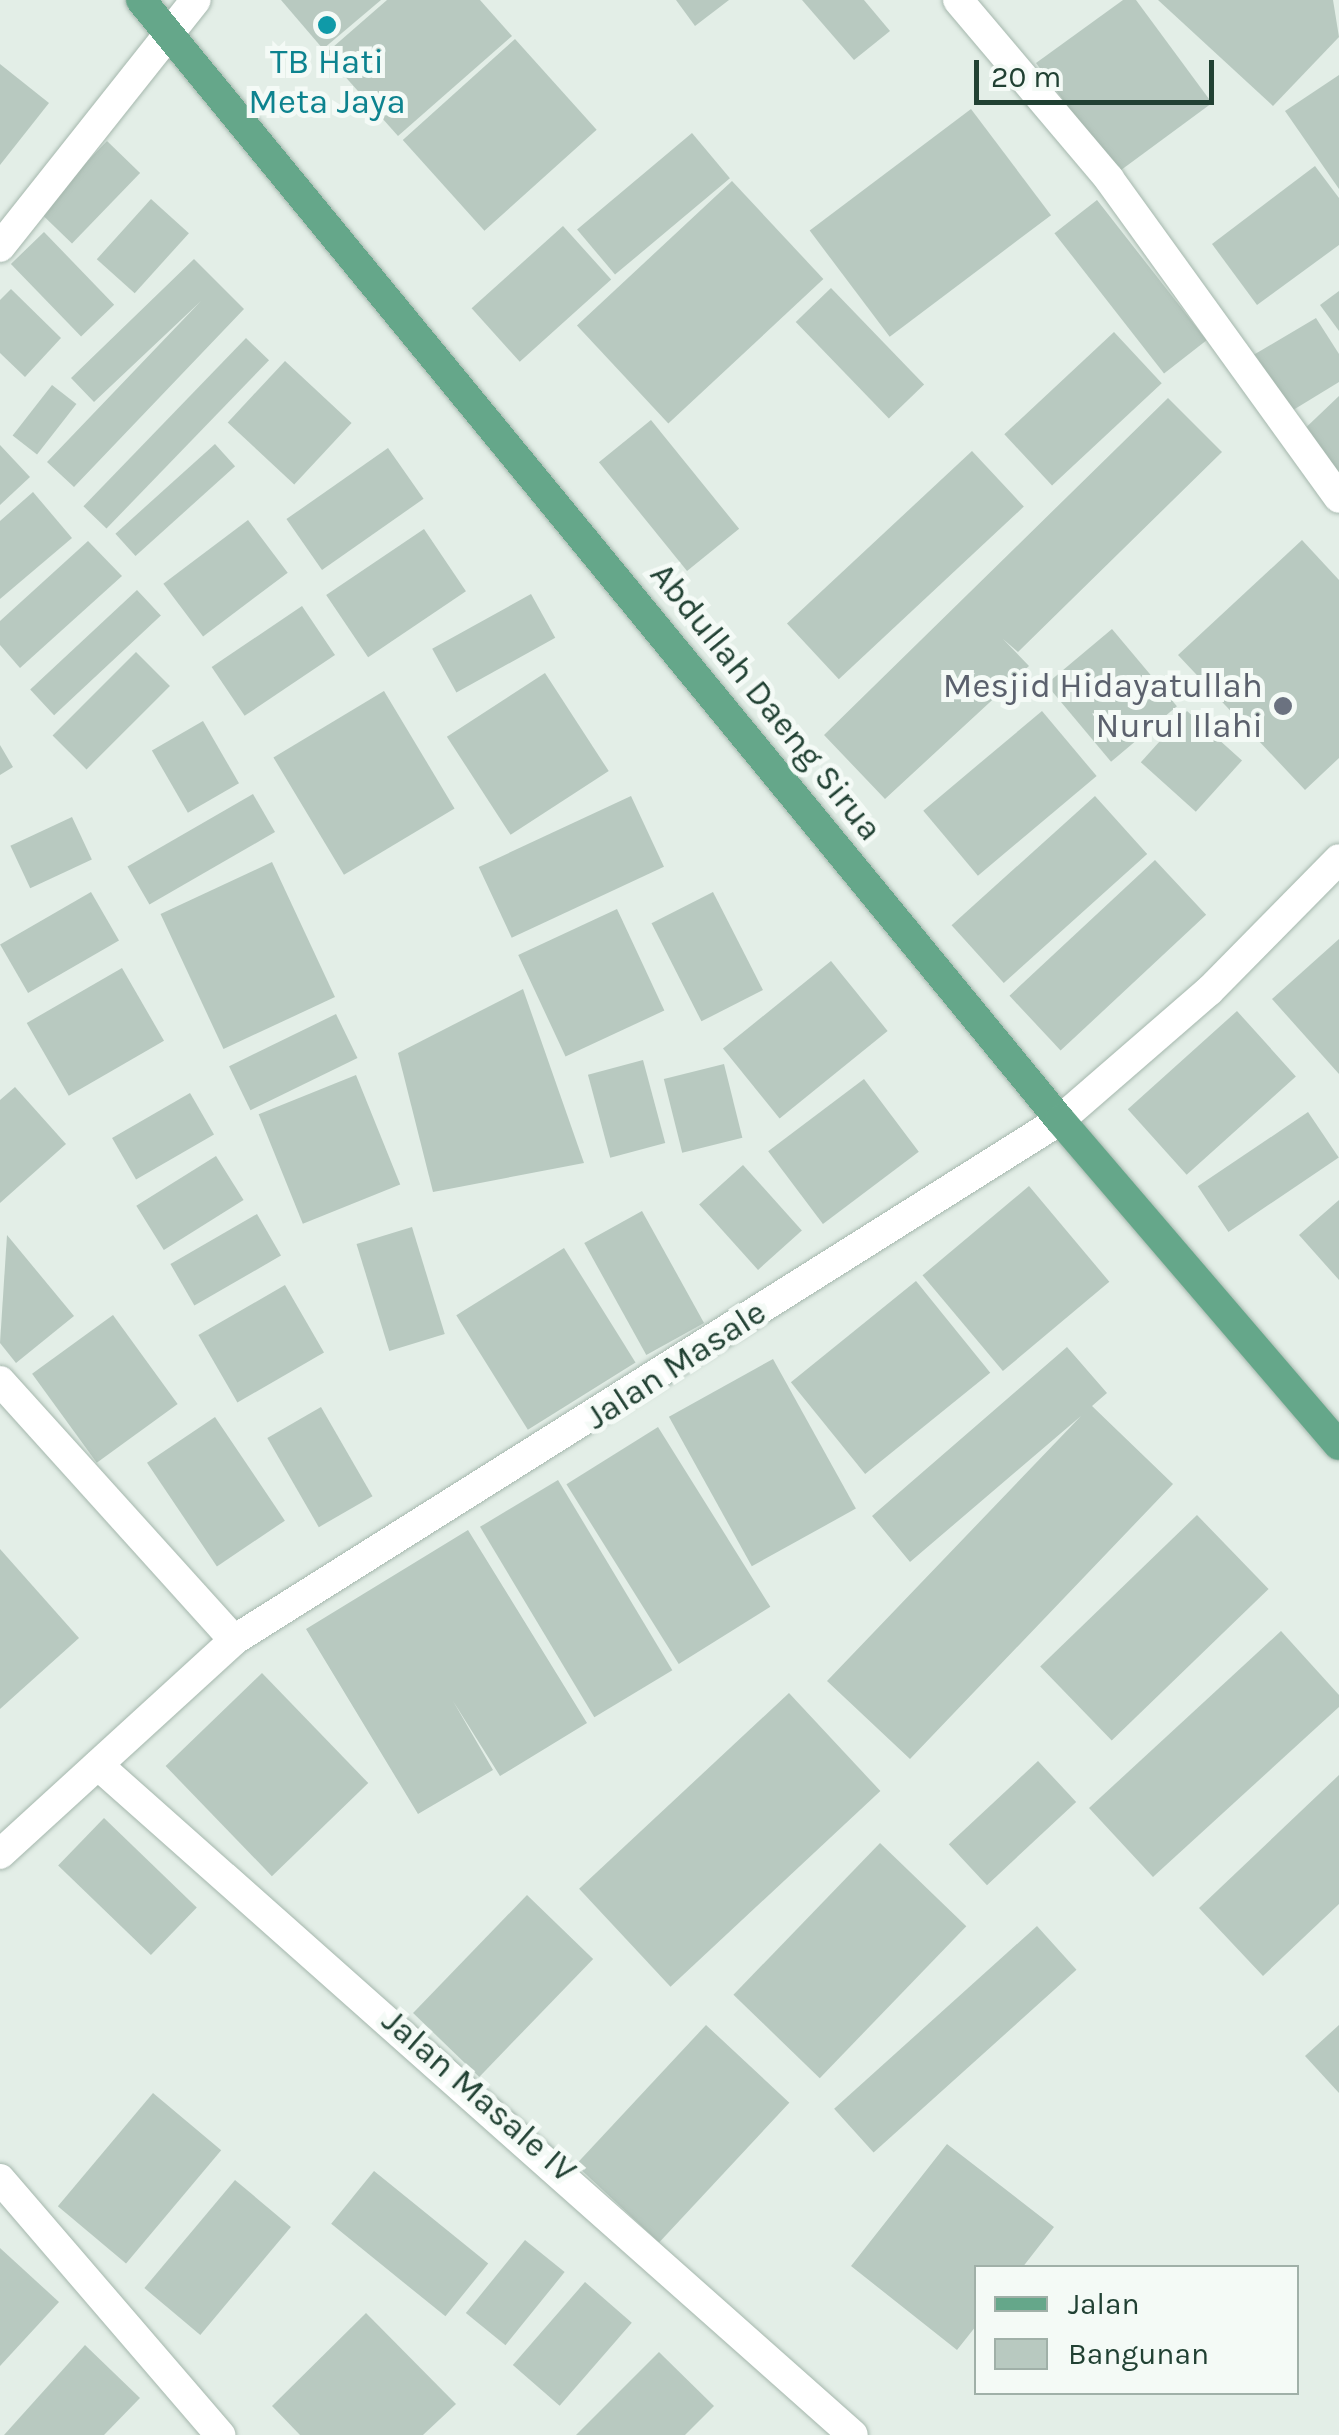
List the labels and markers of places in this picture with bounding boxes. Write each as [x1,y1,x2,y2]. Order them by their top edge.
marker: TB Hati Meta Jaya [316,14,338,36]
place label: TB Hati Meta Jaya [248,41,406,123]
place label: Mesjid Hidayatullah Nurul Ilahi [943,665,1263,747]
marker: Mesjid Hidayatullah Nurul Ilahi [1272,695,1294,717]

